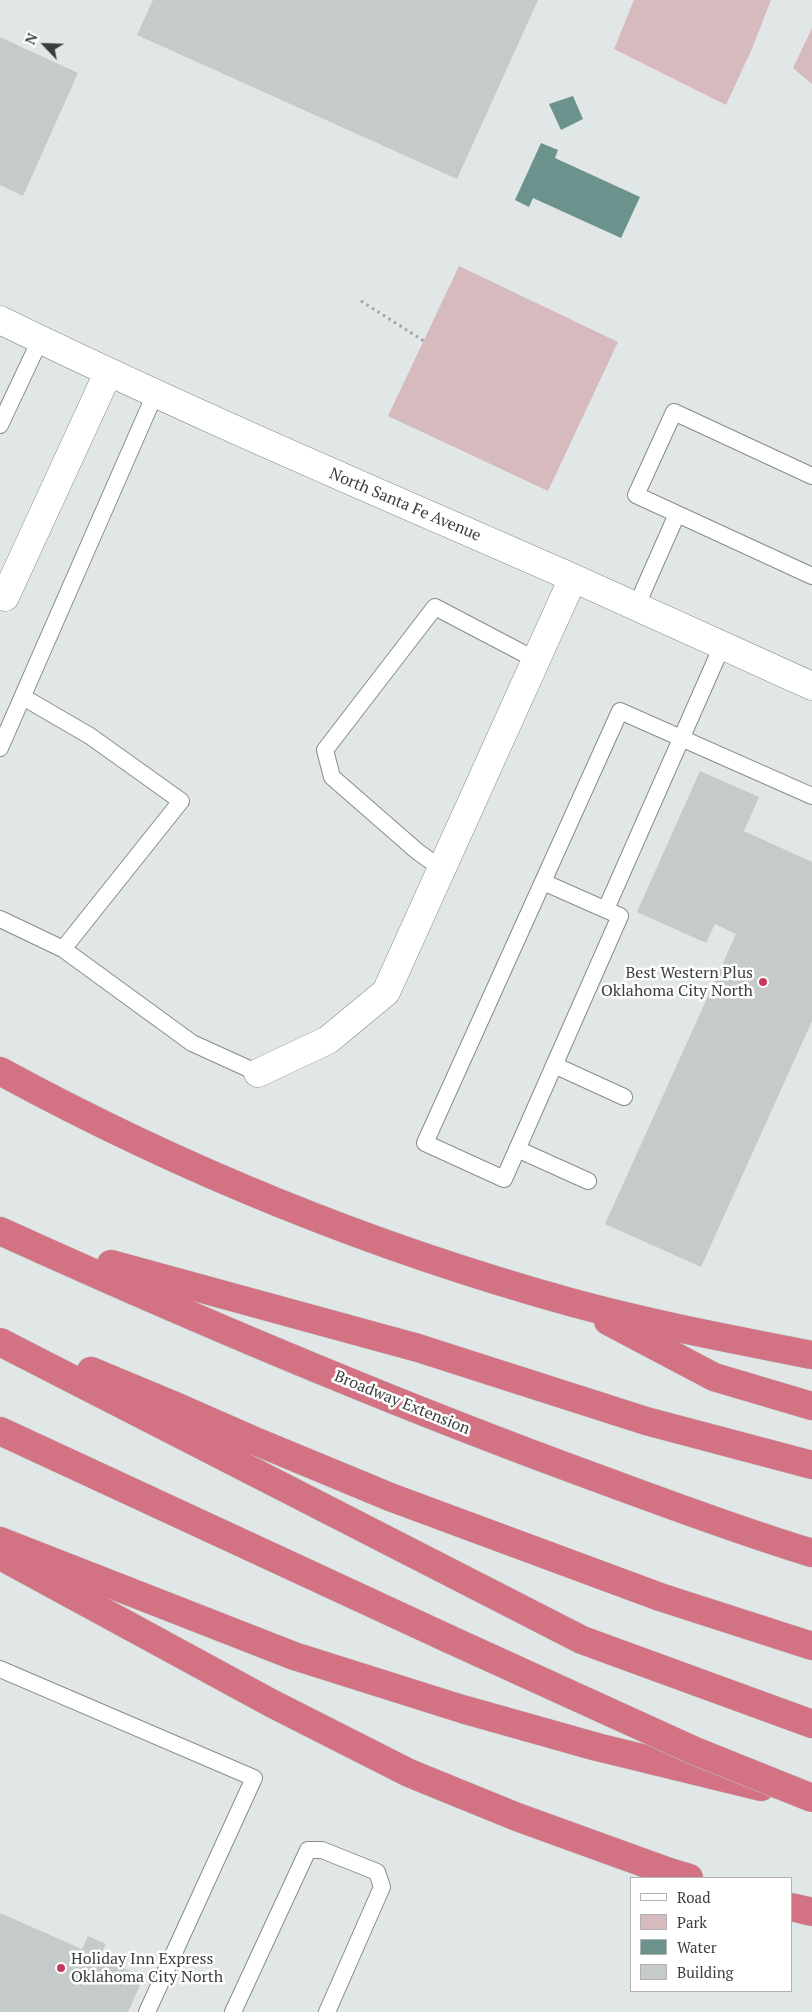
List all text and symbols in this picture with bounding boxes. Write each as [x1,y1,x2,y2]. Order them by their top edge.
north arrow [20,20,70,70]
text: N [20,30,42,47]
street label: North Santa Fe Avenue [326,464,484,546]
place label: Best Western Plus Oklahoma City North [601,963,753,1001]
marker: Best Western Plus Oklahoma City North [757,976,769,988]
street label: Broadway Extension [331,1367,473,1439]
legend [630,1877,792,1992]
text: Road [677,1887,710,1907]
text: Park [677,1912,707,1932]
text: Water [677,1937,716,1957]
place label: Holiday Inn Express Oklahoma City North [71,1949,223,1987]
marker: Holiday Inn Express Oklahoma City North [55,1962,67,1974]
text: Building [677,1962,734,1982]

